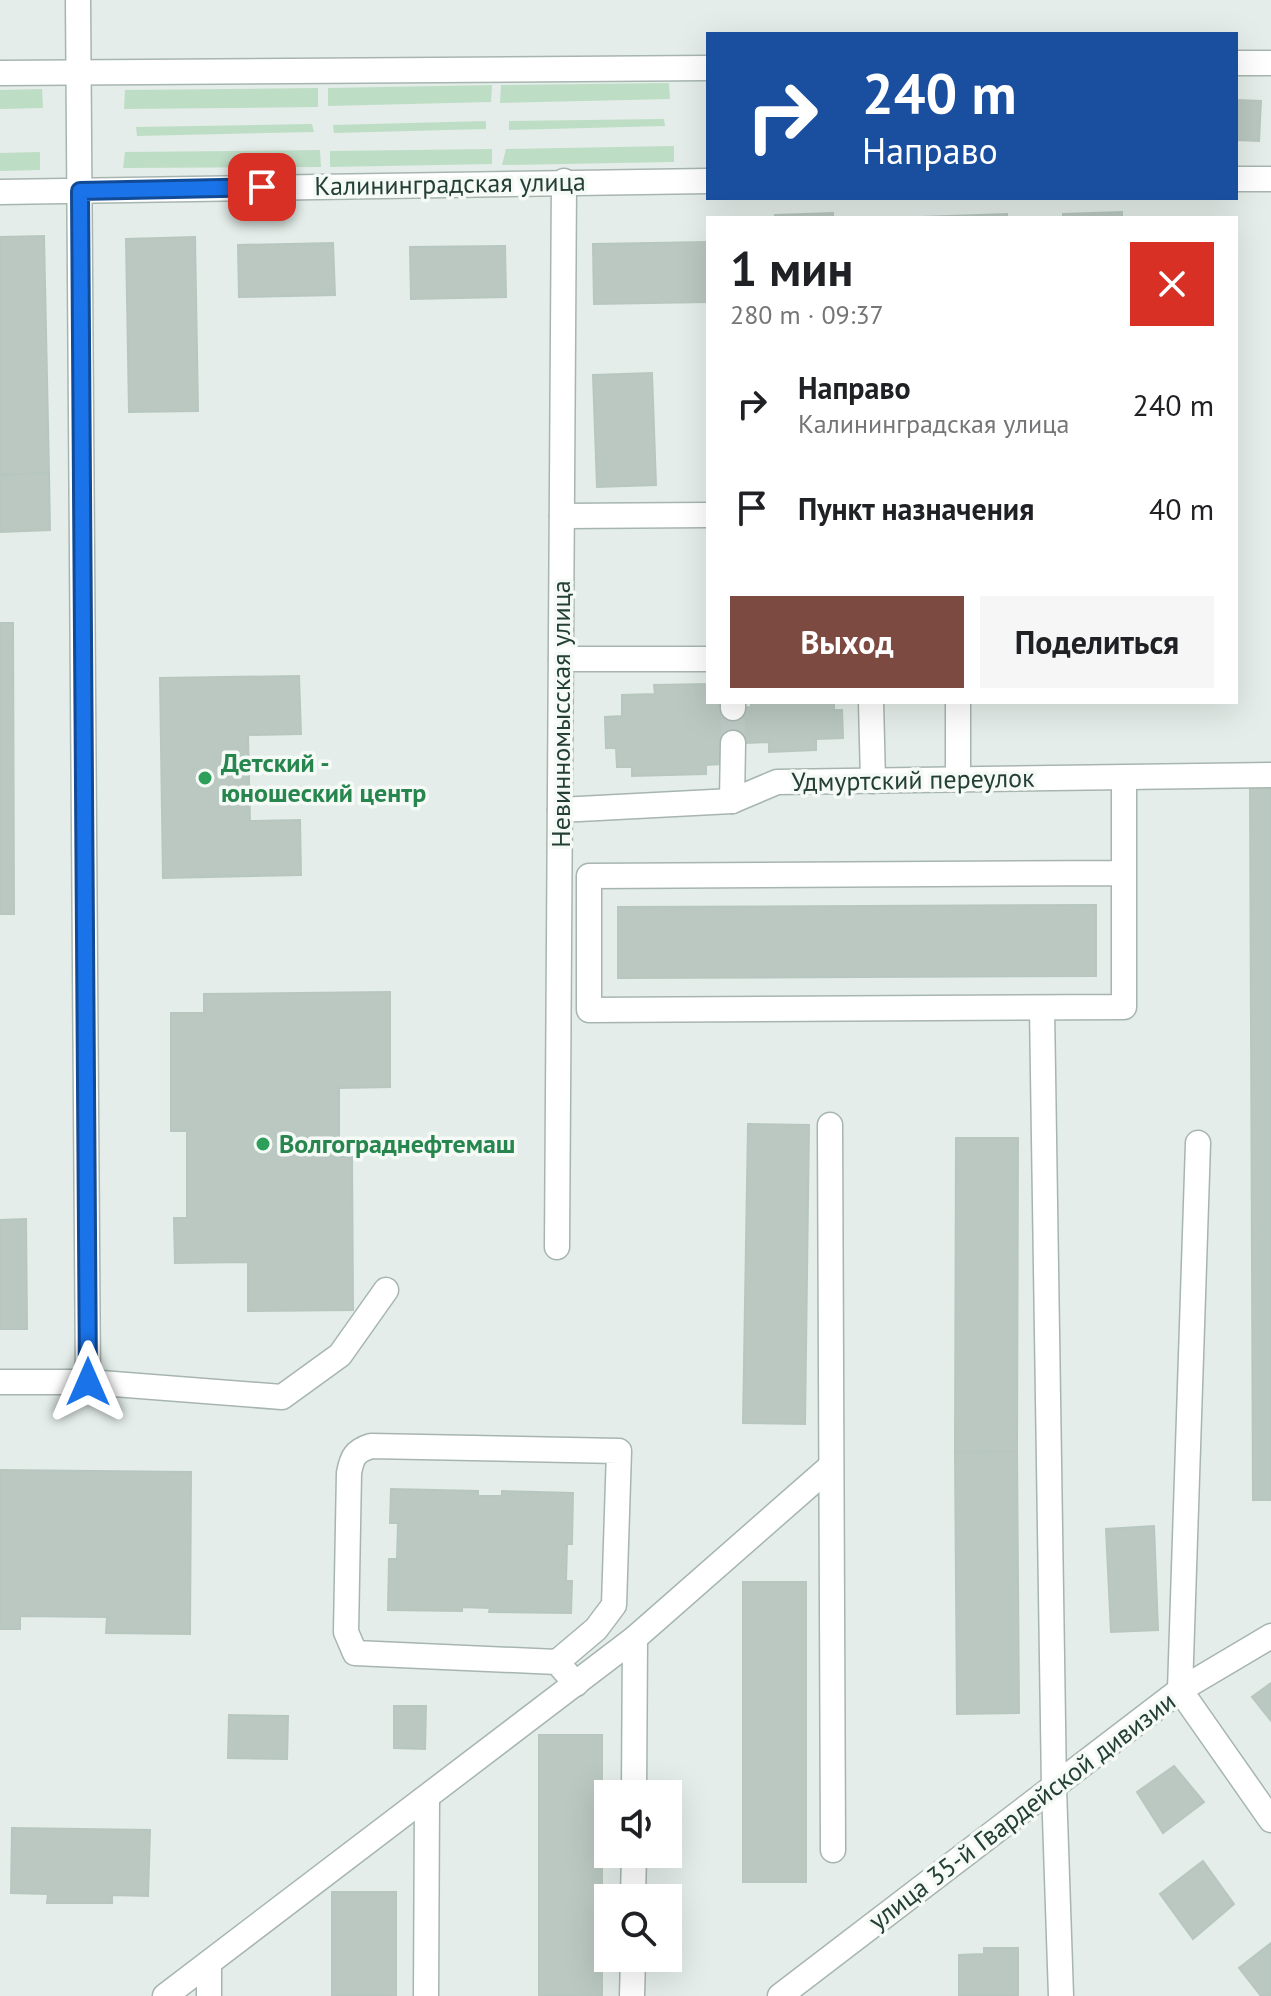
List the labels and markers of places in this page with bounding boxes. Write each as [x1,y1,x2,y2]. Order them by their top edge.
pin [228,153,296,221]
place label: Детский - юношеский центр [221,746,426,809]
marker: Детский - юношеский центр [196,769,214,787]
place label: Волгограднефтемаш [279,1127,515,1160]
marker: Волгограднефтемаш [254,1135,272,1153]

